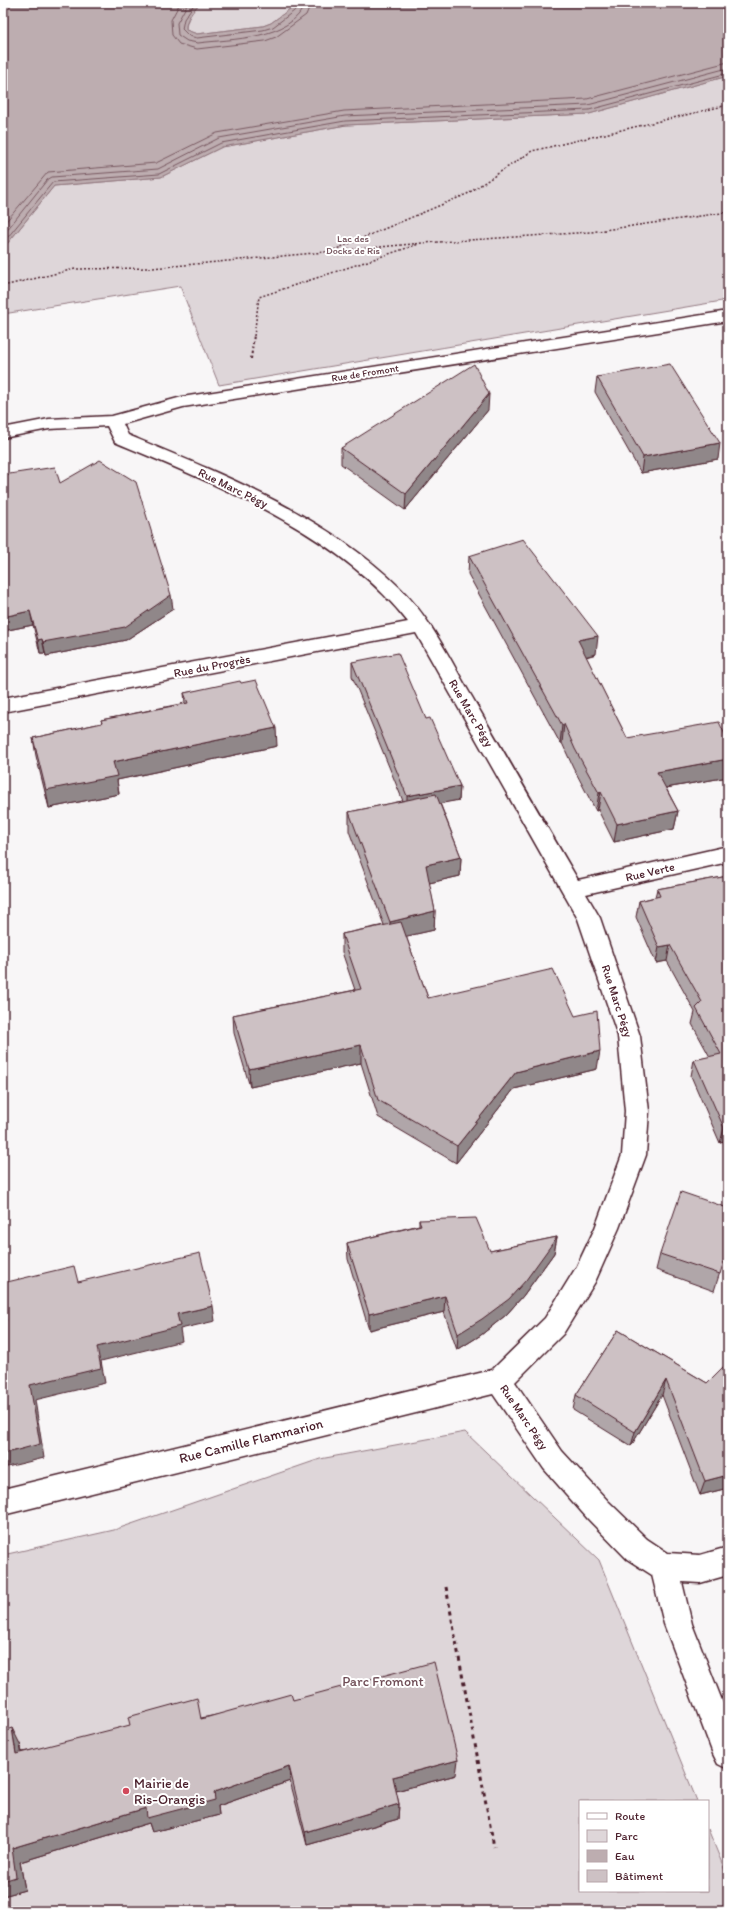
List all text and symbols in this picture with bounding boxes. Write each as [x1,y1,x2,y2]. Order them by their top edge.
park label: Lac des Docks de Ris [326,232,380,257]
street label: Rue de Fromont [330,361,400,385]
street label: Rue Marc Pégy [196,465,270,511]
street label: Rue du Progrès [172,652,252,680]
street label: Rue Marc Pégy [446,677,496,750]
street label: Rue Verte [624,859,676,884]
street label: Rue Marc Pégy [599,963,635,1039]
street label: Rue Marc Pégy [497,1382,551,1453]
street label: Rue Camille Flammarion [177,1415,325,1467]
park label: Parc Fromont [342,1673,424,1690]
place label: Mairie de Ris-Orangis [134,1775,205,1808]
marker: Mairie de Ris-Orangis [121,1786,131,1796]
legend [579,1800,709,1892]
text: Route [615,1809,645,1823]
text: Parc [615,1829,638,1843]
text: Eau [615,1849,635,1863]
text: Bâtiment [615,1869,664,1883]

